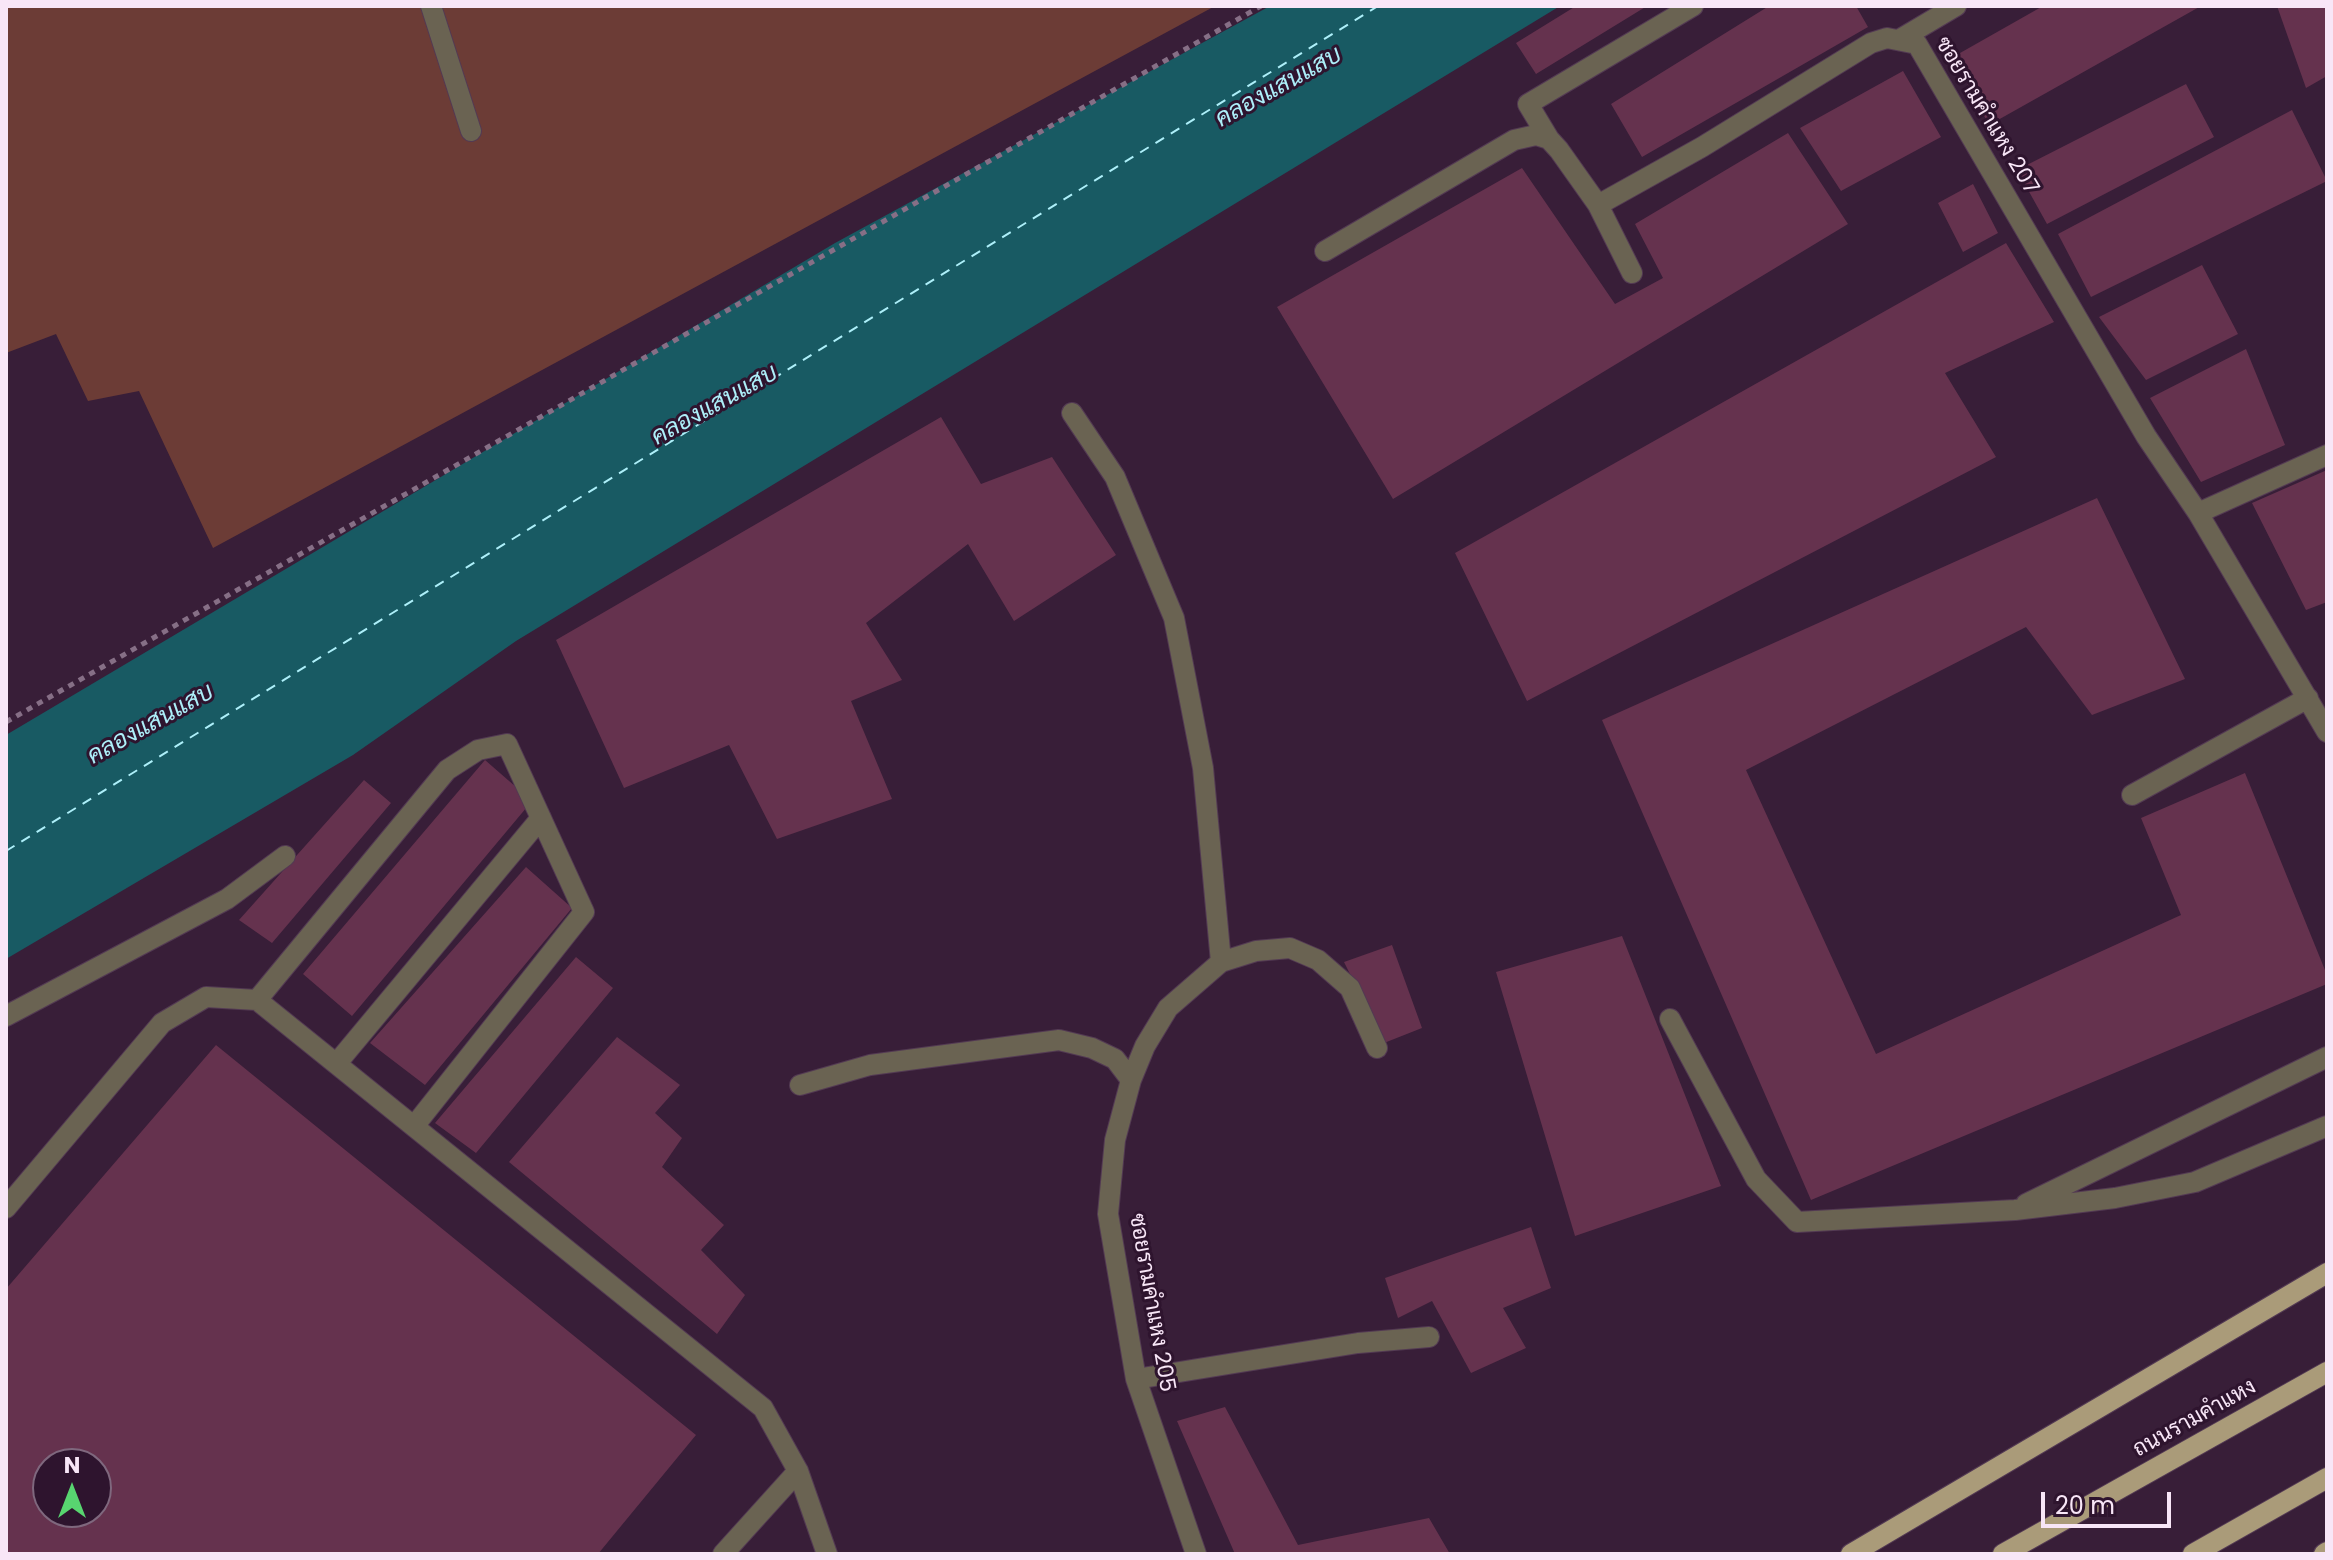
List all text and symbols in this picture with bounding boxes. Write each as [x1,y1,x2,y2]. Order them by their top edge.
street label: ซอยรามคำแหง 207 [1929,33,2043,199]
water label: คลองแสนแสบ [1211,42,1347,134]
water label: คลองแสนแสบ [647,360,783,452]
water label: คลองแสนแสบ [83,679,219,771]
street label: ซอยรามคำแหง 205 [1122,1212,1180,1394]
street label: ถนนรามคำแหง [2129,1374,2261,1464]
north arrow [32,1448,112,1528]
text: N [64,1450,80,1481]
scale bar [2045,1476,2175,1526]
text: 20 m [2055,1489,2115,1522]

